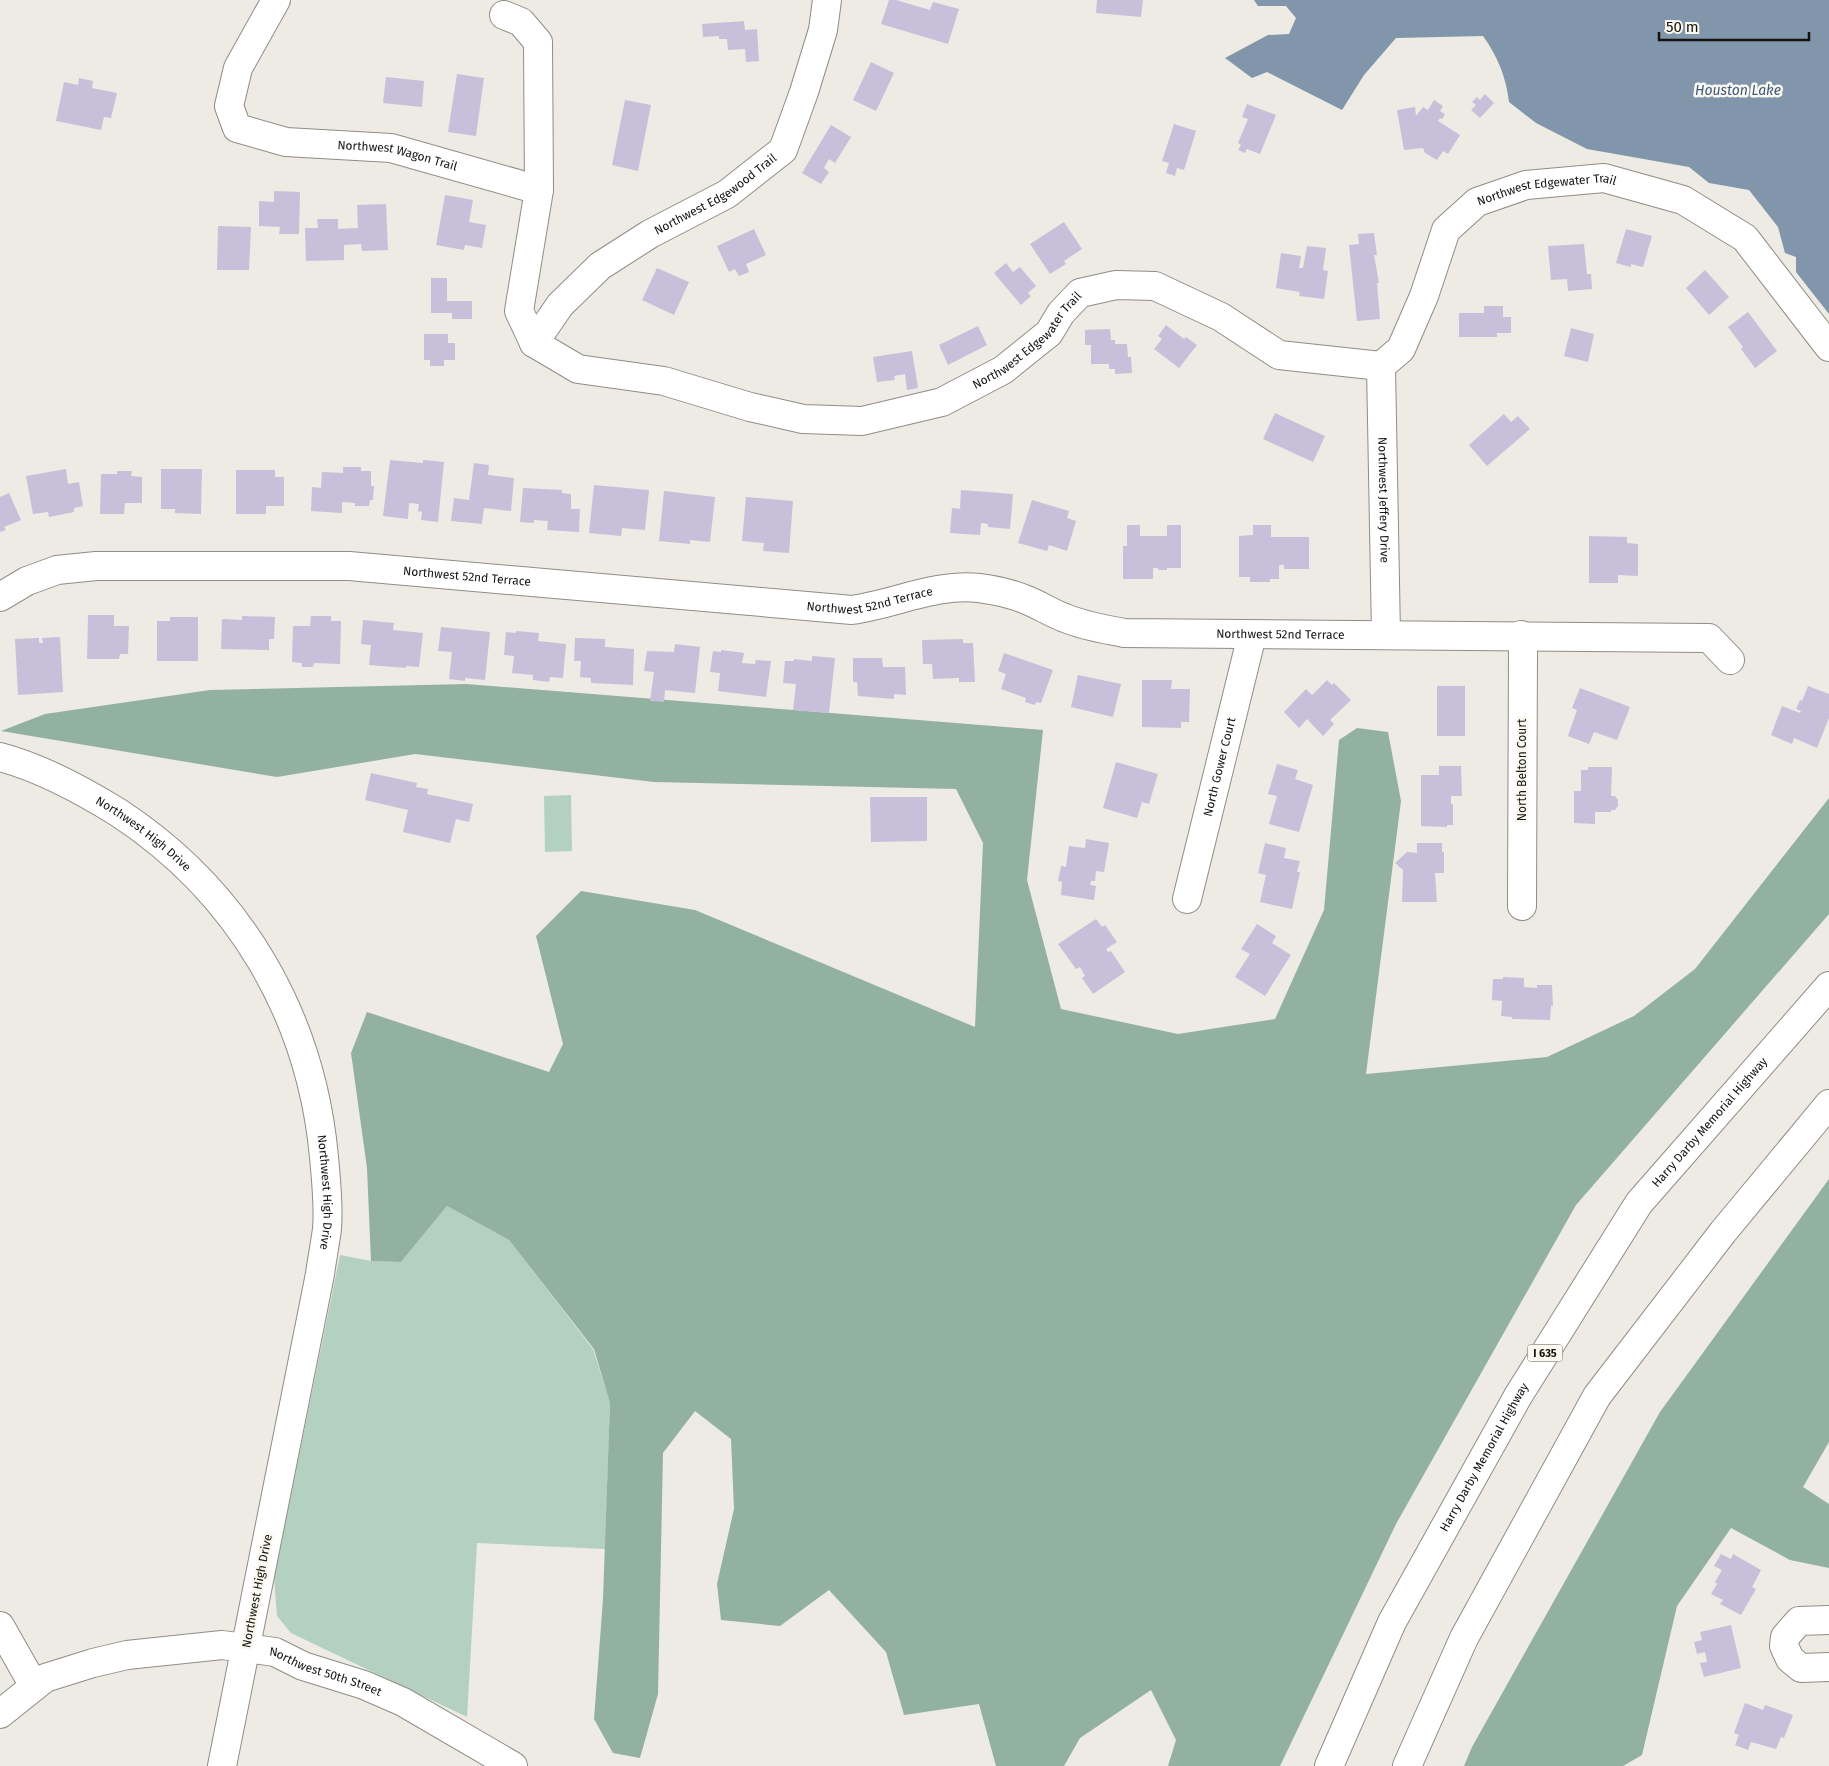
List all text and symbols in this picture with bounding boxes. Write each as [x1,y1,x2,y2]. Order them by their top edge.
scale bar [1659,10,1809,42]
text: 50 m [1666,18,1699,36]
water label: Houston Lake [1695,82,1781,99]
street label: Northwest Wagon Trail [337,138,459,174]
street label: Northwest Edgewood Trail [652,151,780,238]
street label: Northwest Edgewater Trail [1475,171,1619,208]
street label: Northwest Edgewater Trail [970,289,1085,392]
street label: Northwest Jeffery Drive [1375,437,1392,563]
street label: Northwest 52nd Terrace [402,564,532,589]
street label: Northwest 52nd Terrace [806,584,934,617]
street label: Northwest 52nd Terrace [1216,627,1345,642]
street label: North Gower Court [1201,715,1239,818]
street label: North Belton Court [1515,718,1529,821]
street label: Northwest High Drive [93,794,194,874]
street label: Harry Darby Memorial Highway [1649,1054,1770,1190]
street label: Northwest High Drive [315,1134,335,1251]
road number: I 635 [1528,1345,1562,1362]
street label: Harry Darby Memorial Highway [1437,1380,1531,1534]
street label: Northwest High Drive [239,1533,275,1649]
street label: Northwest 50th Street [269,1644,385,1699]

